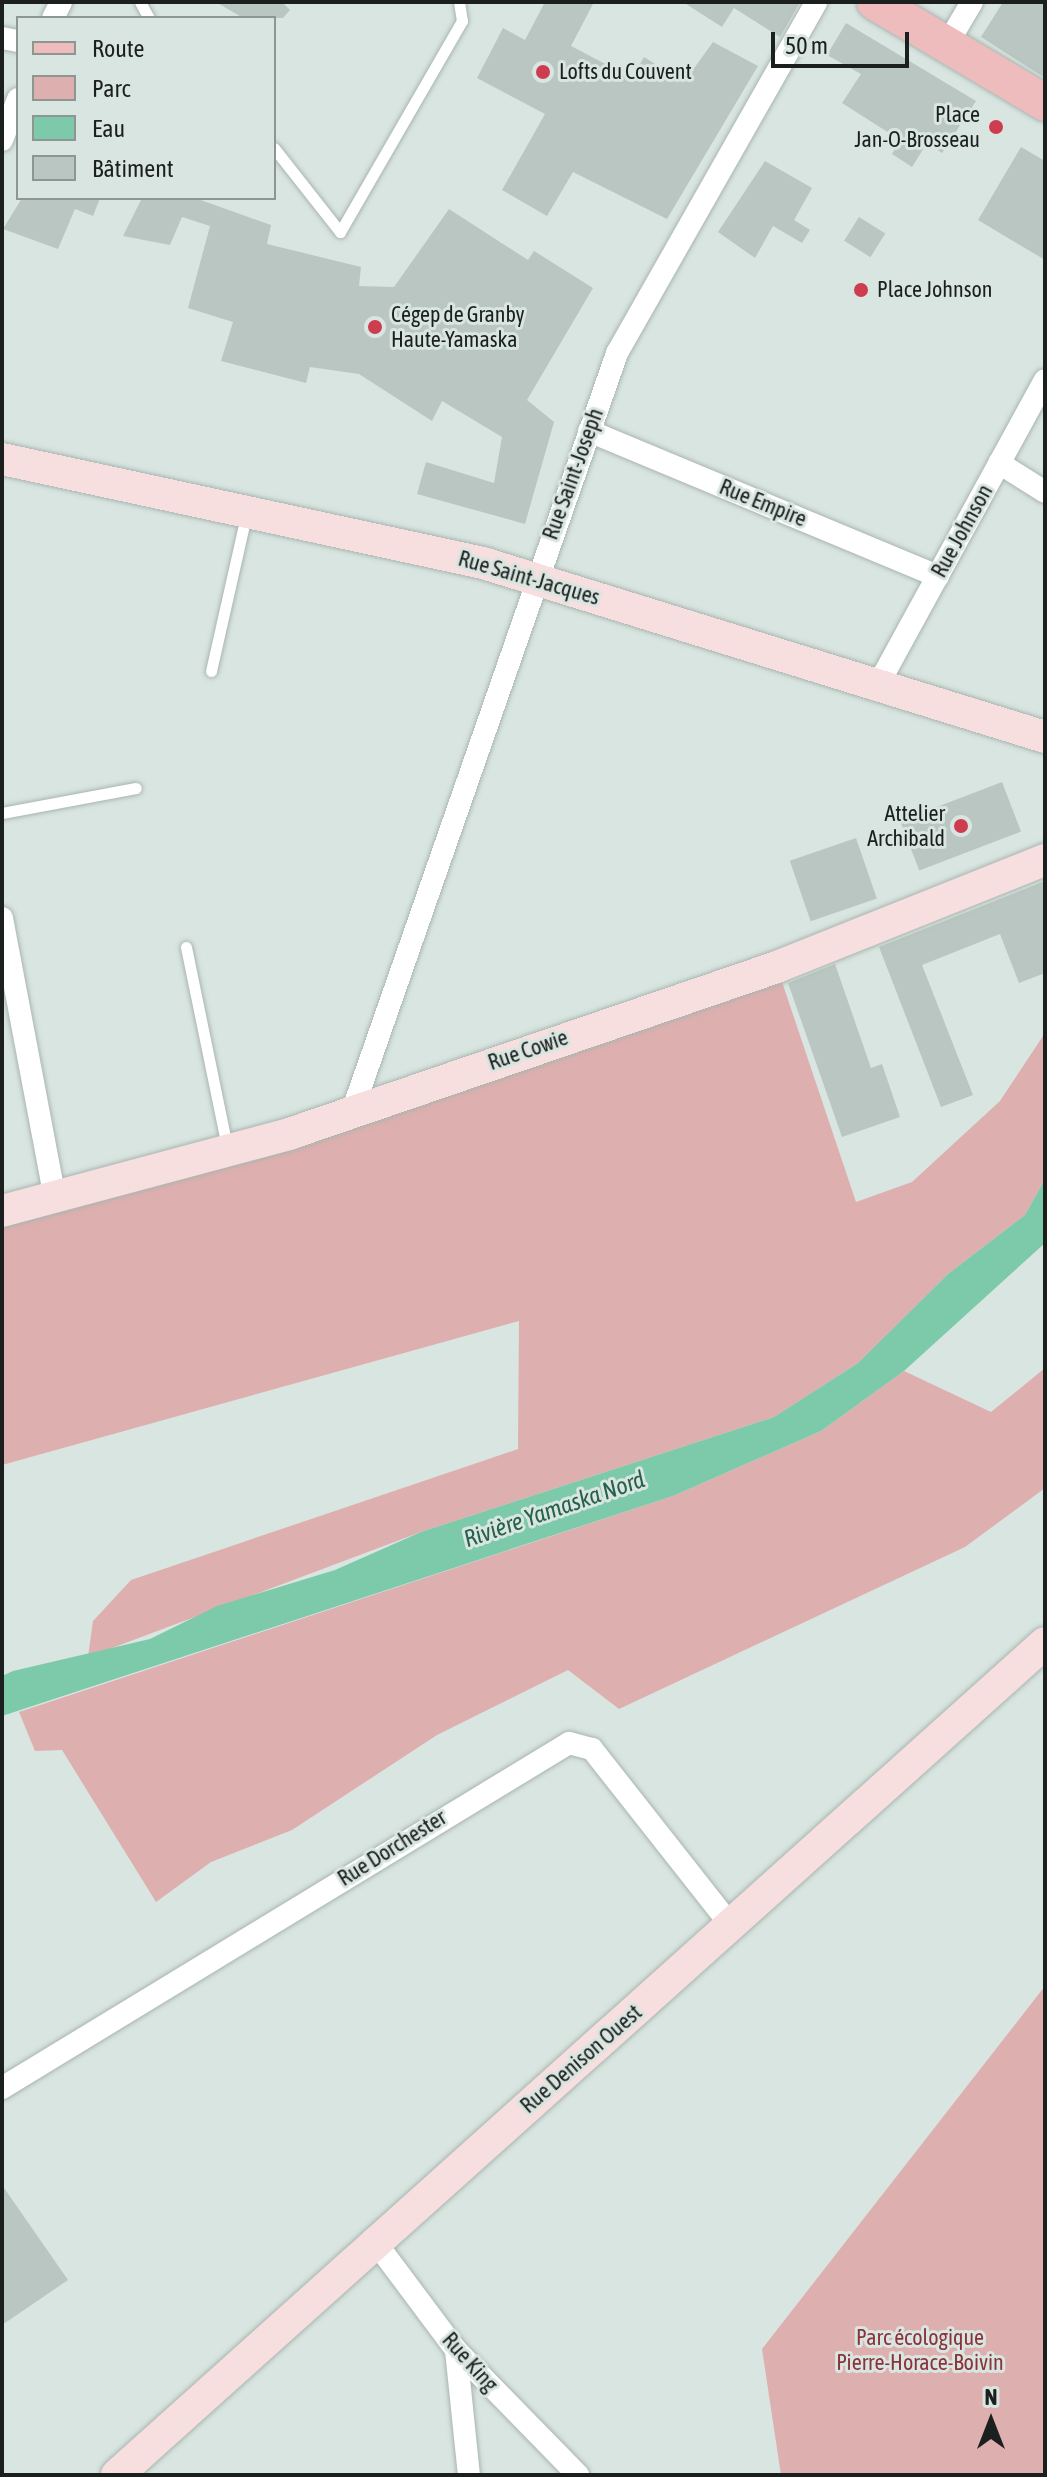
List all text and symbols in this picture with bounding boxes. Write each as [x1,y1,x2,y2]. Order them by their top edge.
legend [16,16,276,200]
scale bar [775,16,913,66]
text: 50 m [785,32,828,59]
text: Route [92,35,144,62]
place label: Lofts du Couvent [559,59,692,85]
marker: Lofts du Couvent [534,63,552,81]
text: Parc [92,75,130,102]
place label: Place Jan-O-Brosseau [855,101,980,152]
text: Eau [92,115,125,142]
marker: Place Jan-O-Brosseau [987,118,1005,136]
text: Bâtiment [92,155,174,182]
place label: Place Johnson [877,277,992,303]
marker: Place Johnson [852,281,870,299]
place label: Cégep de Granby Haute-Yamaska [391,301,525,352]
marker: Cégep de Granby Haute-Yamaska [366,318,384,336]
street label: Rue Saint-Joseph [537,405,609,543]
street label: Rue Empire [715,474,811,532]
street label: Rue Johnson [926,480,998,582]
street label: Rue Saint-Jacques [455,545,603,611]
place label: Attelier Archibald [867,800,945,852]
marker: Attelier Archibald [952,817,970,835]
street label: Rue Cowie [485,1024,571,1076]
water label: Rivière Yamaska Nord [460,1465,648,1553]
street label: Rue Dorchester [333,1804,451,1892]
street label: Rue Denison Ouest [515,1999,647,2119]
park label: Parc écologique Pierre-Horace-Boivin [836,2324,1004,2376]
street label: Rue King [437,2327,503,2397]
north arrow [951,2381,1031,2461]
text: N [985,2384,997,2410]

